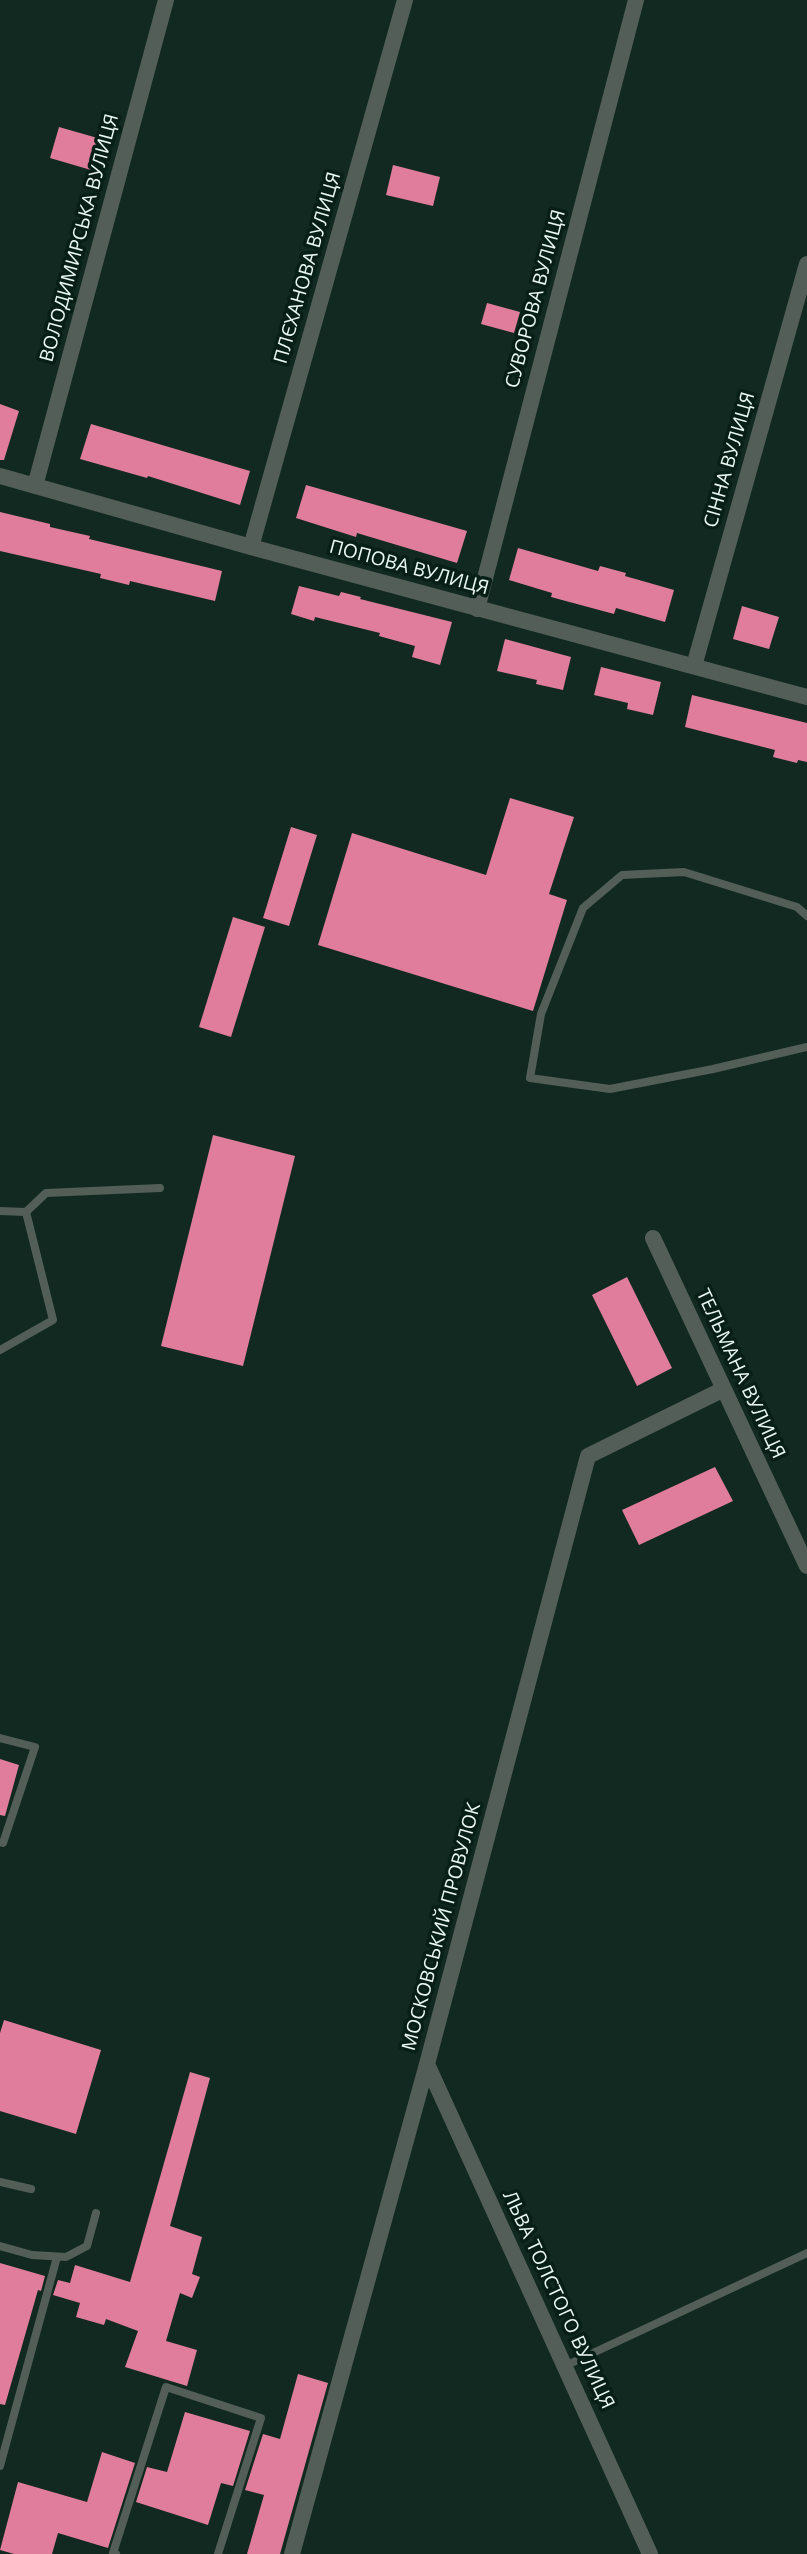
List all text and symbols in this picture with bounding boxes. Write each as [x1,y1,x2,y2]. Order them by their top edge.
street label: ВОЛОДИМИРСЬКА ВУЛИЦЯ [36,111,124,365]
street label: ПЛЄХАНОВА ВУЛИЦЯ [270,170,346,366]
street label: СУВОРОВА ВУЛИЦЯ [501,207,571,391]
street label: СІННА ВУЛИЦЯ [700,390,760,530]
street label: ПОПОВА ВУЛИЦЯ [327,536,491,600]
street label: ТЕЛЬМАНА ВУЛИЦЯ [691,1286,789,1462]
street label: МОСКОВСЬКИЙ ПРОВУЛОК [398,1801,486,2053]
street label: ЛЬВА ТОЛСТОГО ВУЛИЦЯ [497,2187,619,2413]

